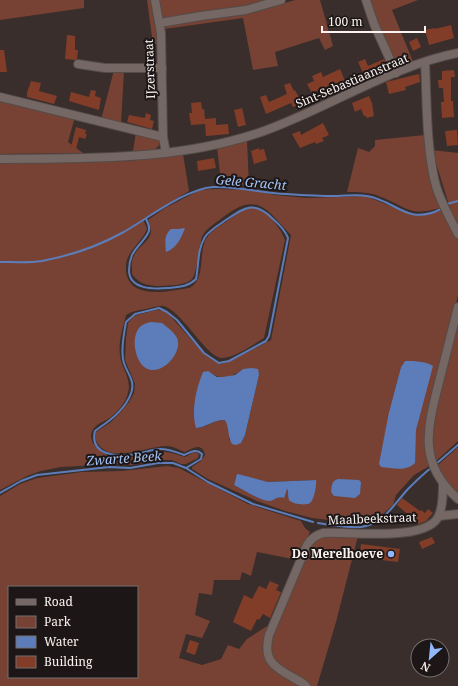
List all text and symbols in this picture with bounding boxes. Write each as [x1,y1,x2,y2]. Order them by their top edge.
scale bar [322,8,425,34]
text: 100 m [328,13,363,30]
street label: IJzerstraat [140,39,159,99]
street label: Sint-Sebastiaanstraat [293,49,411,112]
water label: Gele Gracht [215,170,287,194]
water label: Zwarte Beek [85,446,163,470]
street label: Maalbeekstraat [327,508,417,529]
place label: De Merelhoeve [292,545,383,562]
marker: De Merelhoeve [386,549,396,559]
legend [8,586,138,678]
text: Road [44,593,74,610]
text: Park [44,613,72,630]
text: Water [44,633,79,650]
north arrow [410,638,450,678]
text: Building [44,653,93,670]
text: N [418,659,433,676]

